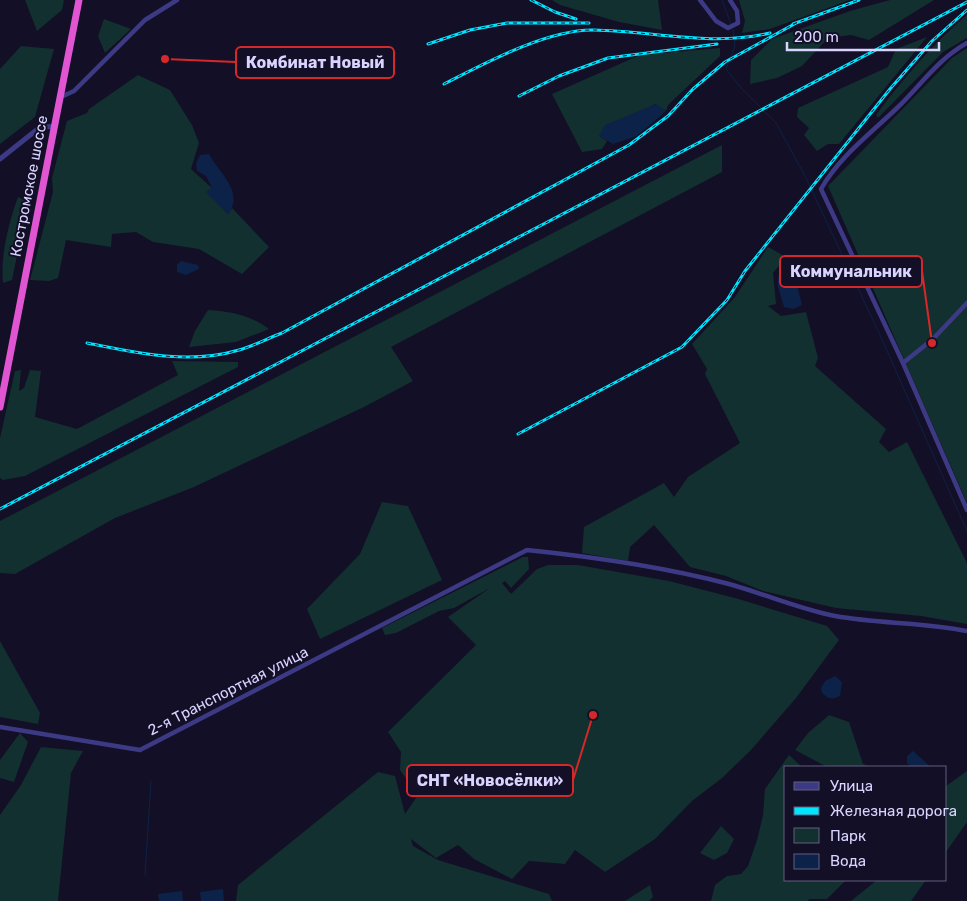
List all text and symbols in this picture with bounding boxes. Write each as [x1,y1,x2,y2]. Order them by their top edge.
scale bar [787,20,940,52]
text: 200 m [794,28,839,46]
callout: Комбинат Новый [236,47,394,78]
text: Комбинат Новый [246,53,384,72]
street label: Костромское шоссе [6,114,52,258]
callout: Коммунальник [780,256,922,287]
text: Коммунальник [790,262,912,281]
street label: 2-я Транспортная улица [145,643,311,739]
callout: СНТ «Новосёлки» [407,765,573,796]
legend [784,766,947,881]
text: СНТ «Новосёлки» [417,771,563,790]
text: Улица [830,777,873,795]
text: Железная дорога [830,802,957,820]
text: Парк [830,827,866,845]
text: Вода [830,852,866,870]

